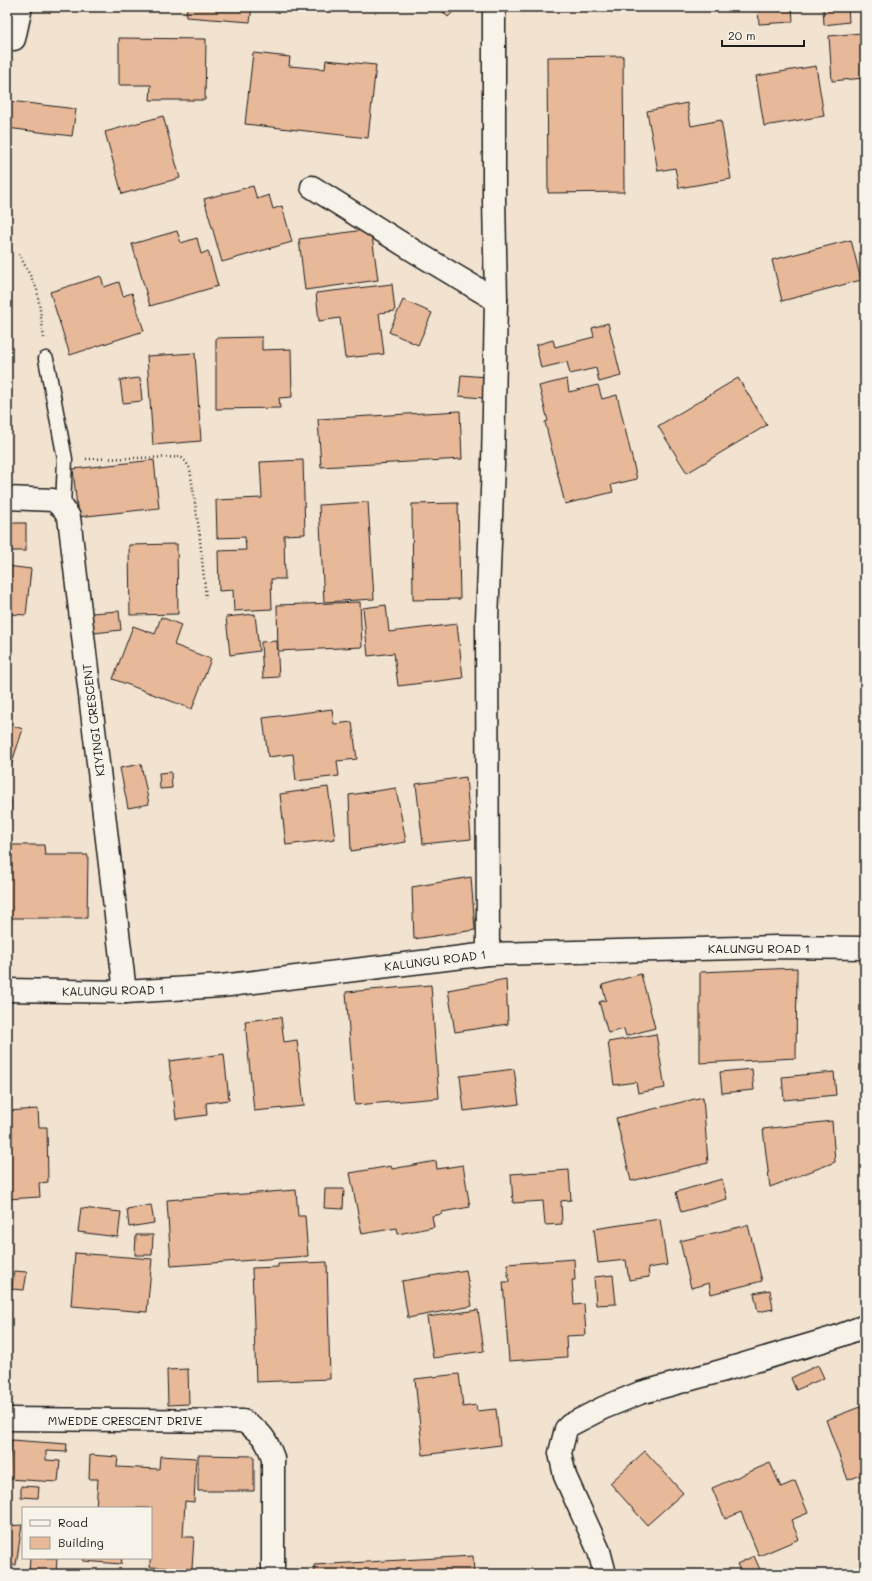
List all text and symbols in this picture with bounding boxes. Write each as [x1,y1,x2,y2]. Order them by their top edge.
scale bar [722,22,804,48]
text: 20 m [728,27,756,43]
street label: KIYINGI CRESCENT [78,662,108,777]
street label: KALUNGU ROAD 1 [708,940,810,956]
street label: KALUNGU ROAD 1 [383,946,487,974]
street label: KALUNGU ROAD 1 [62,981,164,999]
street label: MWEDDE CRESCENT DRIVE [48,1412,202,1428]
legend [22,1507,152,1559]
text: Road [58,1514,88,1530]
text: Building [58,1534,104,1550]

